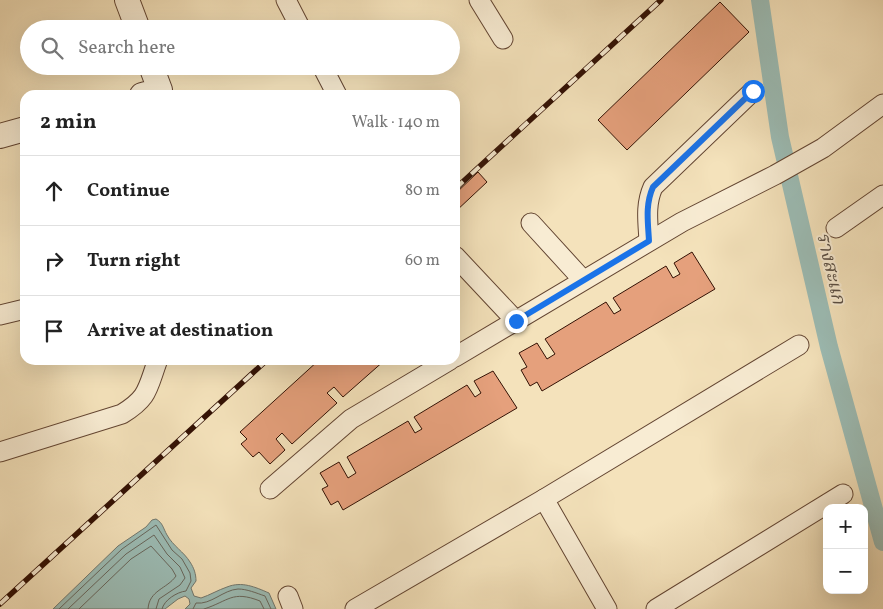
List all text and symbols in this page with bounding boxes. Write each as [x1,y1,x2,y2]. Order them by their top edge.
search box [20,20,460,75]
icon: search [38,34,66,62]
text: Search here [78,35,175,61]
route start [742,80,765,103]
text: 2 min [40,108,97,137]
text: Walk · 140 m [352,112,440,134]
icon: ahead [40,177,68,205]
text: Continue [87,178,170,204]
text: 80 m [405,180,440,202]
water label: รางสะแก [809,230,851,308]
icon: right [40,247,68,275]
text: Turn right [87,248,180,274]
text: 60 m [405,250,440,272]
route end [505,310,528,333]
icon: arrive [40,317,68,345]
text: Arrive at destination [87,318,273,344]
map controls [823,504,868,594]
button: + [823,504,868,549]
button: − [823,549,868,594]

